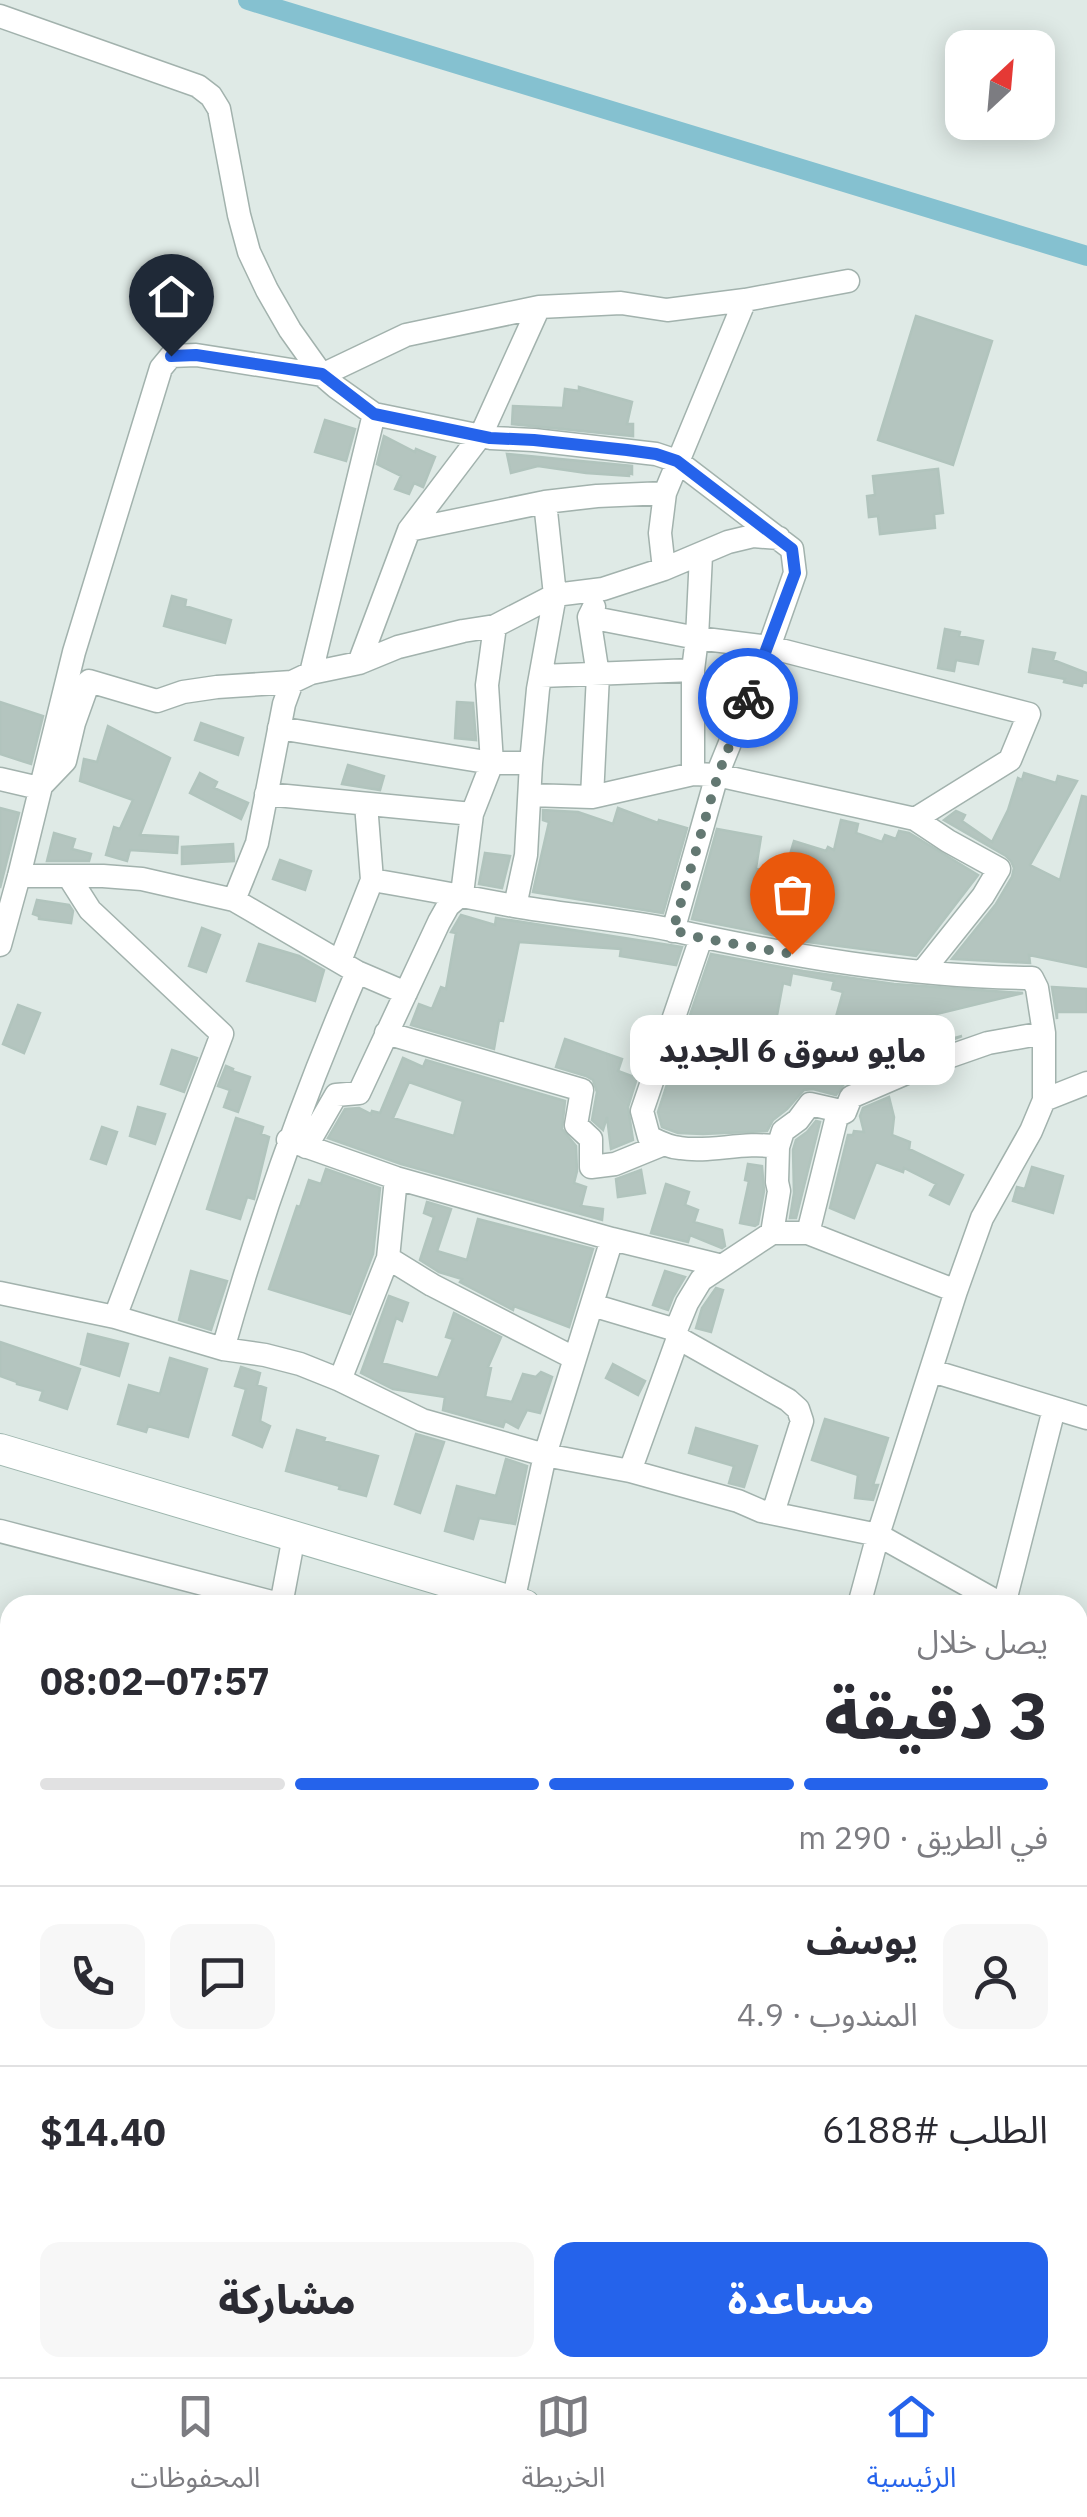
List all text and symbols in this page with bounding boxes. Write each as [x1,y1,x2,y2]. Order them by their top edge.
north arrow [945,30,1055,140]
map controls [945,30,1055,140]
pin [129,254,214,357]
icon: home [144,269,199,324]
courier [698,648,798,748]
icon: bike [721,671,776,726]
pin [750,852,835,955]
icon: bag [765,867,820,922]
callout: مايو سوق 6 الجديد [630,1014,954,1084]
text: مايو سوق 6 الجديد [659,1029,926,1071]
text: يصل خلال [917,1620,1048,1662]
text: 07:57–08:02 [40,1656,270,1705]
text: 3 دقيقة [824,1672,1048,1757]
text: في الطريق · 290 m [798,1816,1048,1858]
text: يوسف [806,1915,918,1964]
button: phone [40,1924,145,2029]
button: chat [170,1924,275,2029]
button: person [943,1924,1048,2029]
text: المندوب · 4.9 [737,1993,918,2035]
text: الطلب #6188 [822,2104,1048,2153]
text: $14.40 [40,2107,166,2156]
button: مشاركة [40,2242,534,2357]
button: مساعدة [554,2242,1048,2357]
tab: المحفوظات [131,2389,261,2508]
tab: الخريطة [522,2389,605,2508]
tab: الرئيسية [866,2389,956,2508]

